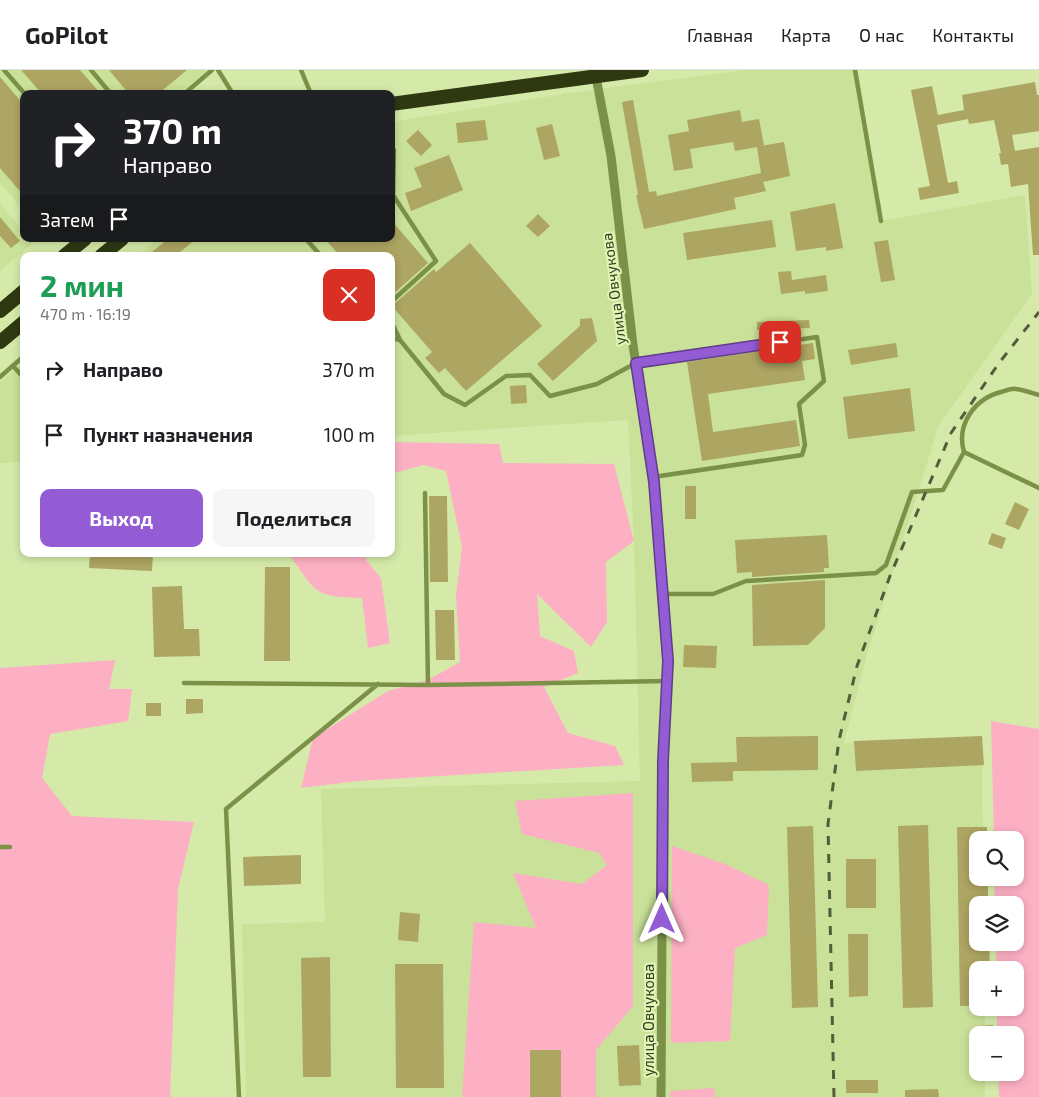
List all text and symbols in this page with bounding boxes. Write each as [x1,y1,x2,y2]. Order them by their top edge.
text: GoPilot [25,20,108,49]
text: Главная [687,24,753,46]
text: Карта [781,24,831,46]
text: О нас [859,24,904,46]
text: Контакты [932,24,1014,46]
text: 370 m [123,109,222,151]
icon: right [40,110,105,175]
text: Направо [123,151,212,177]
icon: arrive [105,205,133,233]
text: Затем [40,208,95,231]
street label: улица Овчукова [597,232,630,346]
text: 2 мин [40,267,124,303]
button: close [323,269,375,321]
text: 470 m · 16:19 [40,304,131,323]
pin [759,321,801,363]
icon: arrive [766,328,794,356]
icon: right [40,356,68,384]
text: Направо [83,358,163,381]
text: 370 m [322,358,375,381]
icon: arrive [40,421,68,449]
text: Пункт назначения [83,423,253,446]
text: 100 m [324,423,375,446]
button: Выход [40,489,203,547]
button: Поделиться [213,489,375,547]
map controls [969,831,1024,1081]
button: search [969,831,1024,886]
position arrow [635,892,687,944]
button: layers [969,896,1024,951]
button: + [969,961,1024,1016]
street label: улица Овчукова [639,964,658,1076]
button: − [969,1026,1024,1081]

